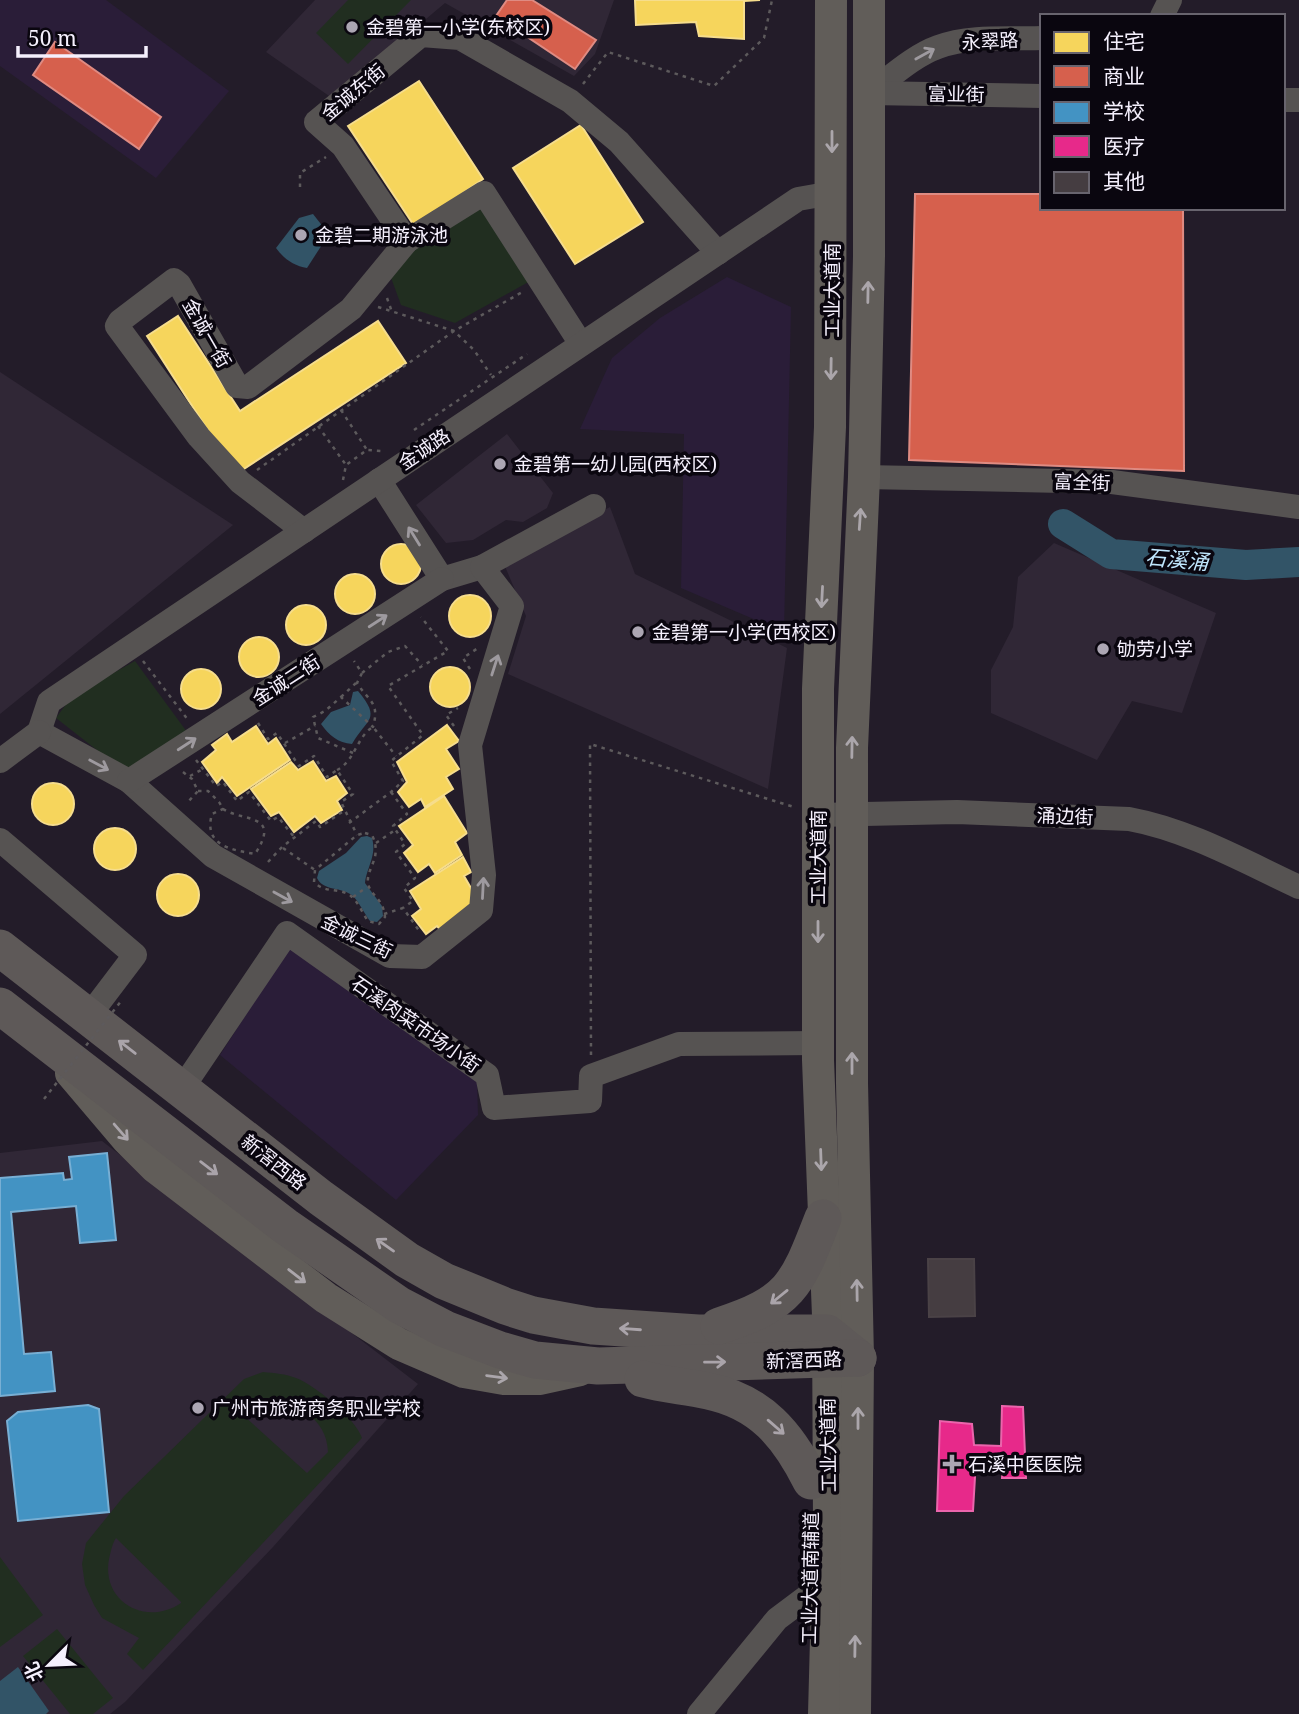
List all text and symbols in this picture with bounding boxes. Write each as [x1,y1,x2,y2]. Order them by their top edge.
scale bar [18,14,145,58]
place label: 金碧第一小学(东校区) [366,14,550,40]
legend [1040,14,1285,210]
marker: 金碧第一小学(东校区) [344,19,360,35]
text: 50 m [28,24,77,52]
street label: 永翠路 [961,27,1019,55]
text: 住宅 [1103,27,1145,55]
one-way arrow [914,47,935,60]
street label: 金诚东街 [316,58,390,126]
text: 商业 [1103,62,1145,90]
street label: 富业街 [927,81,985,107]
text: 学校 [1103,97,1145,125]
one-way arrow [825,130,839,153]
text: 医疗 [1103,132,1145,160]
text: 其他 [1103,167,1145,195]
place label: 金碧二期游泳池 [315,222,448,248]
marker: 金碧二期游泳池 [293,227,309,243]
street label: 工业大道南 [819,242,845,338]
one-way arrow [861,281,875,304]
street label: 金诚一街 [177,294,237,372]
one-way arrow [825,357,838,380]
street label: 金诚路 [393,422,455,476]
place label: 金碧第一幼儿园(西校区) [514,451,717,477]
marker: 金碧第一幼儿园(西校区) [492,456,508,472]
street label: 富全街 [1053,468,1111,496]
one-way arrow [854,508,867,531]
one-way arrow [407,527,422,546]
water label: 石溪涌 [1144,542,1212,576]
one-way arrow [816,585,829,608]
one-way arrow [367,614,387,628]
place label: 金碧第一小学(西校区) [652,619,836,645]
marker: 金碧第一小学(西校区) [630,624,646,640]
place label: 劬劳小学 [1117,636,1193,662]
marker: 劬劳小学 [1095,641,1111,657]
street label: 金诚二街 [247,648,325,712]
one-way arrow [490,655,503,677]
one-way arrow [846,735,859,758]
one-way arrow [176,737,196,751]
one-way arrow [88,759,109,772]
street label: 涌边街 [1036,802,1094,830]
street label: 工业大道南 [805,809,831,905]
one-way arrow [477,877,490,900]
one-way arrow [272,891,293,904]
street label: 金诚三街 [317,908,397,964]
one-way arrow [811,920,824,943]
street label: 石溪肉菜市场小街 [346,970,486,1078]
one-way arrow [118,1040,137,1055]
one-way arrow [845,1052,859,1075]
one-way arrow [113,1123,129,1141]
street label: 新滘西路 [236,1128,312,1196]
one-way arrow [814,1148,827,1171]
one-way arrow [200,1160,218,1175]
one-way arrow [376,1238,396,1252]
one-way arrow [287,1268,305,1283]
one-way arrow [850,1279,863,1302]
one-way arrow [770,1290,788,1305]
one-way arrow [620,1322,642,1335]
street label: 新滘西路 [766,1346,842,1374]
one-way arrow [704,1355,727,1369]
one-way arrow [485,1371,508,1384]
place label: 广州市旅游商务职业学校 [212,1395,421,1421]
street label: 工业大道南 [814,1397,842,1493]
marker: 广州市旅游商务职业学校 [190,1400,206,1416]
one-way arrow [851,1407,865,1430]
one-way arrow [767,1419,785,1435]
place label: 石溪中医医院 [968,1451,1082,1477]
marker: 石溪中医医院 [942,1454,962,1474]
street label: 工业大道南辅道 [796,1511,824,1645]
north arrow [14,1630,84,1700]
one-way arrow [848,1635,862,1658]
text: 北 [18,1658,49,1686]

